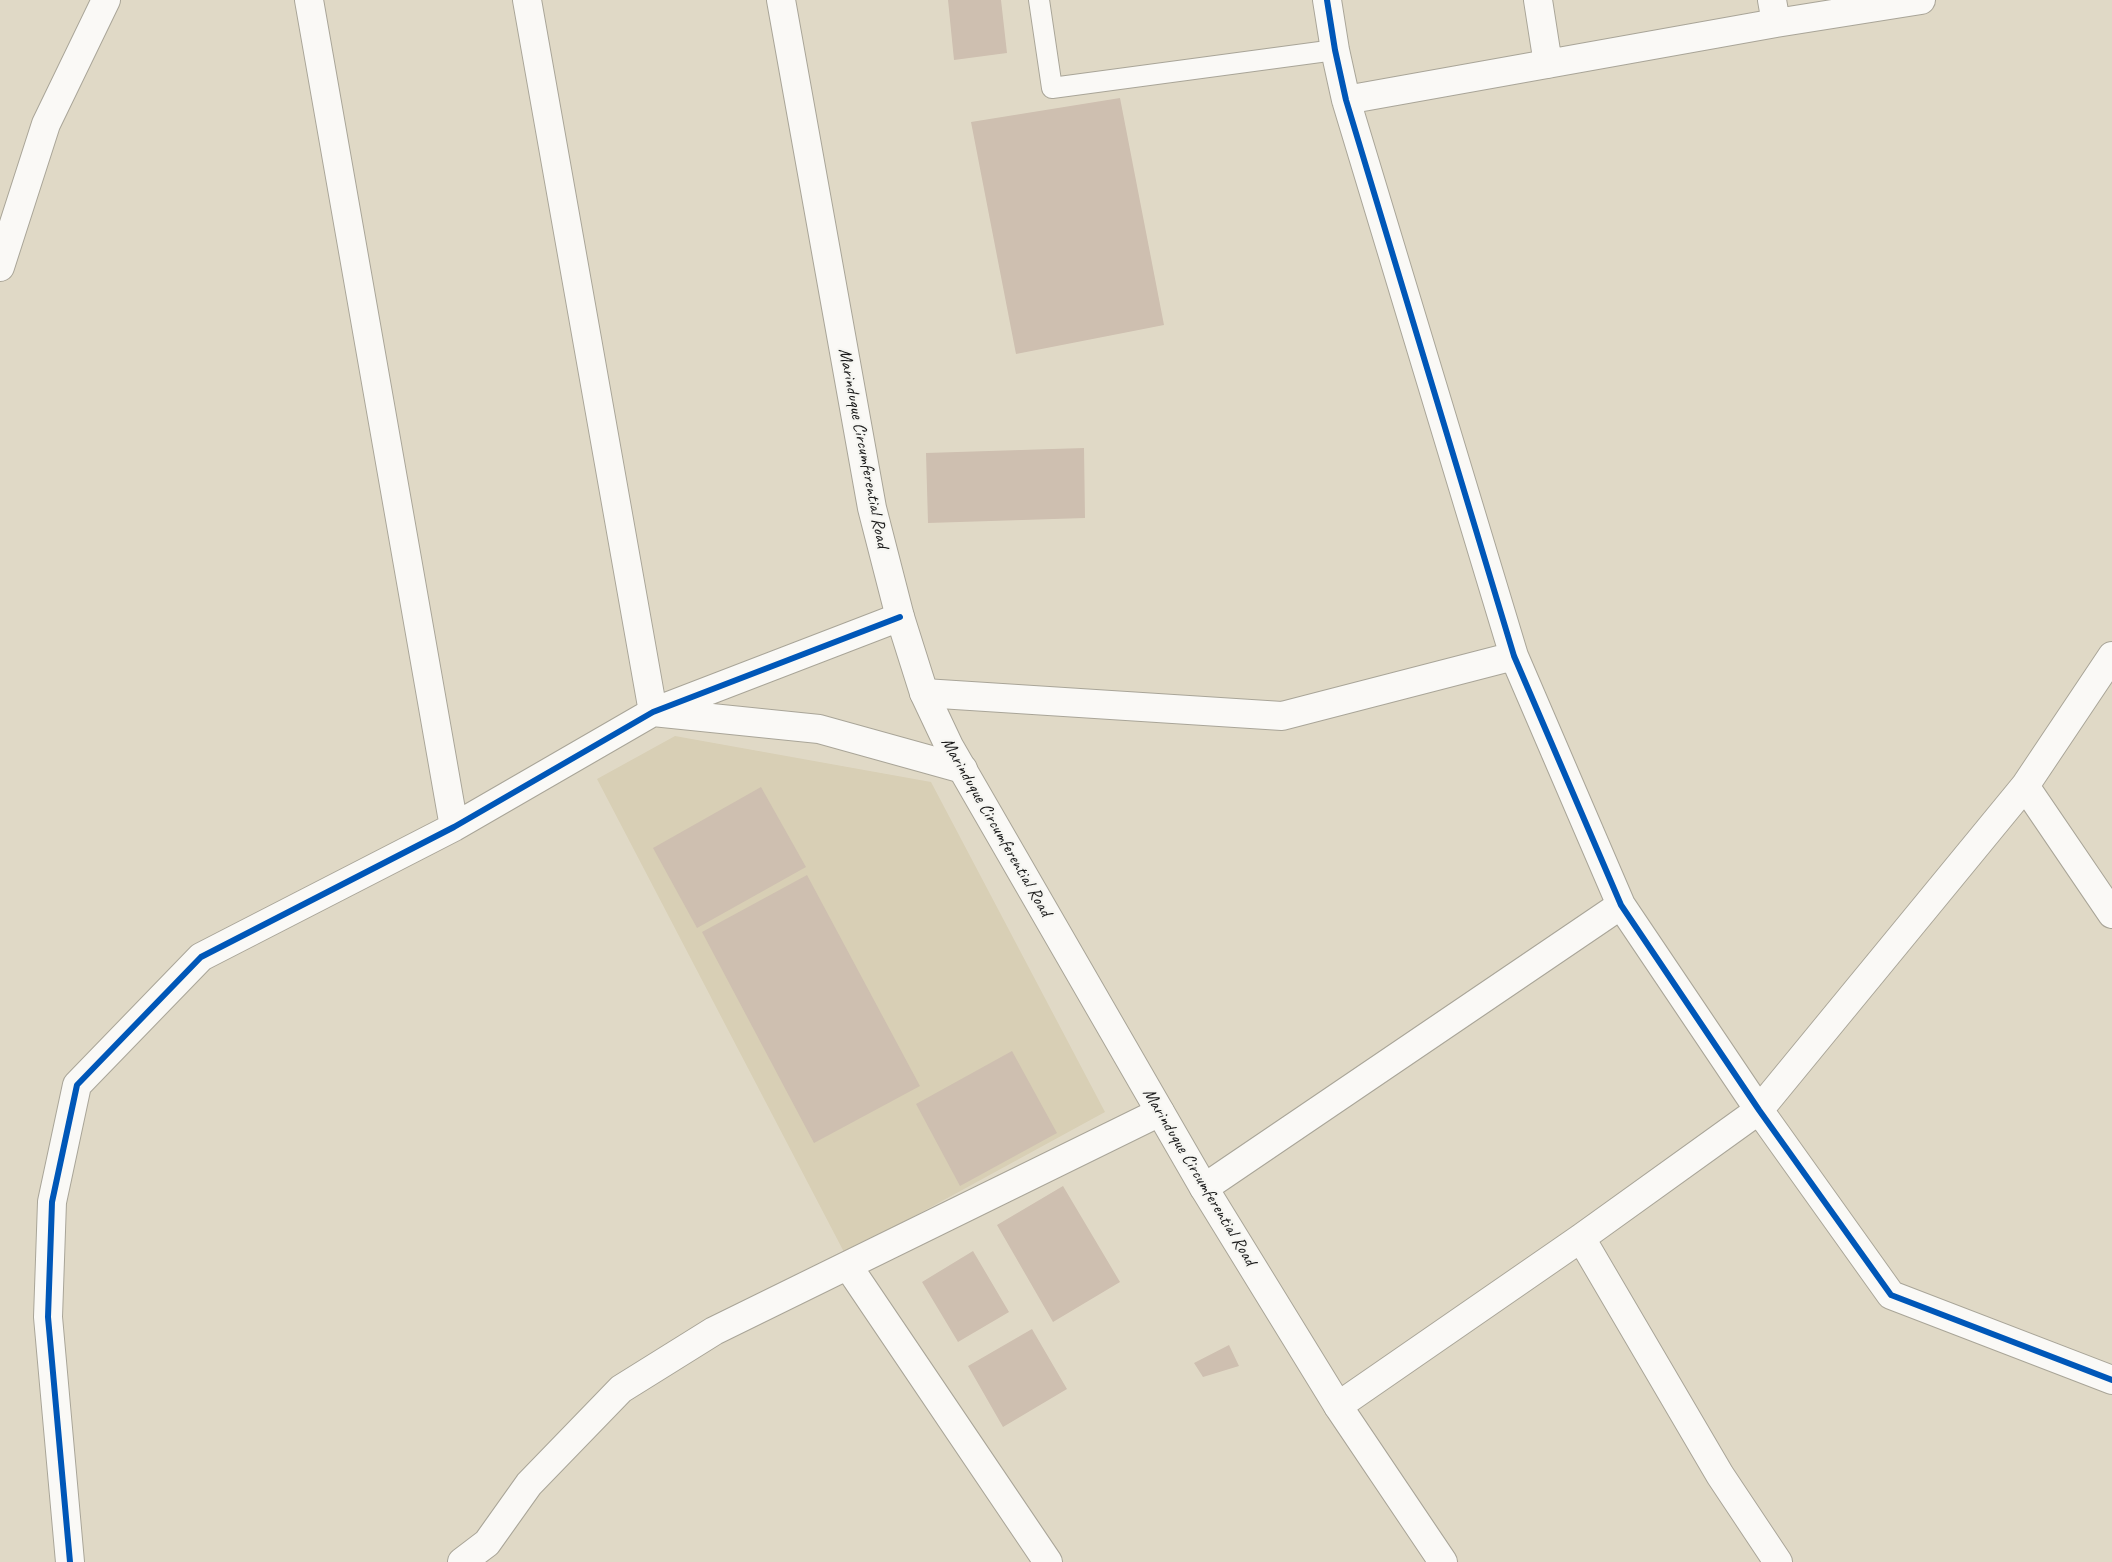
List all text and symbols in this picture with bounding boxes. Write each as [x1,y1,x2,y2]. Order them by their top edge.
street label: Marinduque Circumferential Road [833,346,893,550]
street label: Marinduque Circumferential Road [936,734,1056,920]
street label: Marinduque Circumferential Road [1137,1084,1261,1270]

